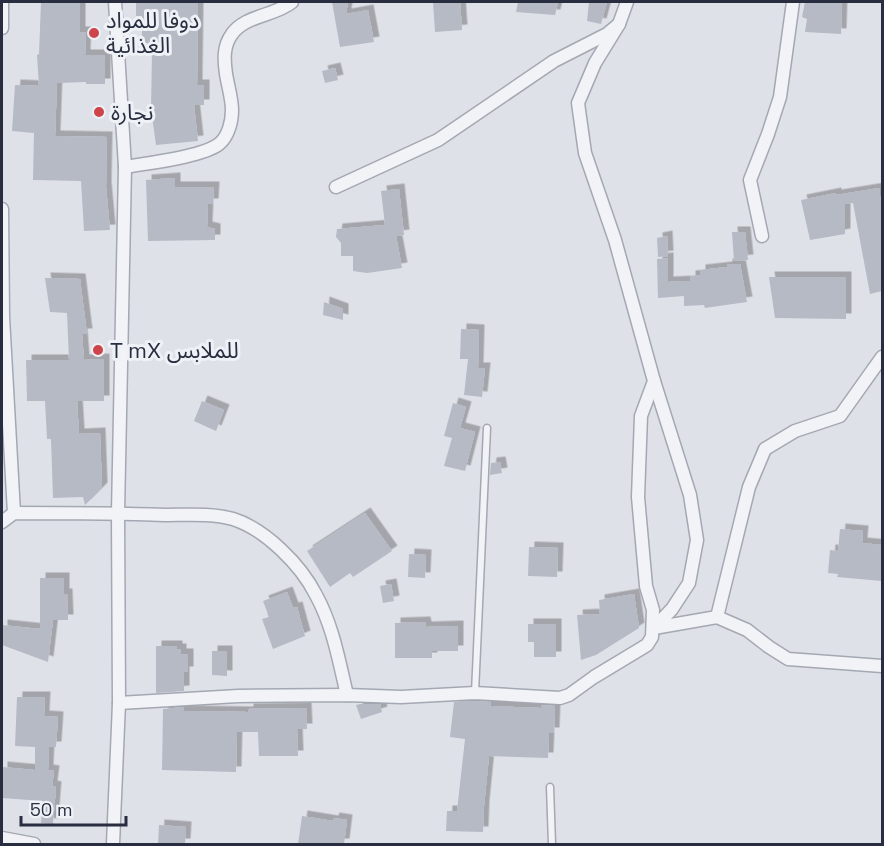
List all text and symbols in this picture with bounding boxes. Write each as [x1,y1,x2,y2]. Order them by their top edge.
place label: دوفا للمواد الغذائية [106,6,199,59]
marker: دوفا للمواد الغذائية [87,26,101,40]
place label: نجارة [111,98,153,126]
marker: نجارة [92,105,106,119]
place label: T mX للملابس [110,336,239,364]
marker: T mX للملابس [91,343,105,357]
scale bar [21,789,126,827]
text: 50 m [30,798,72,821]

